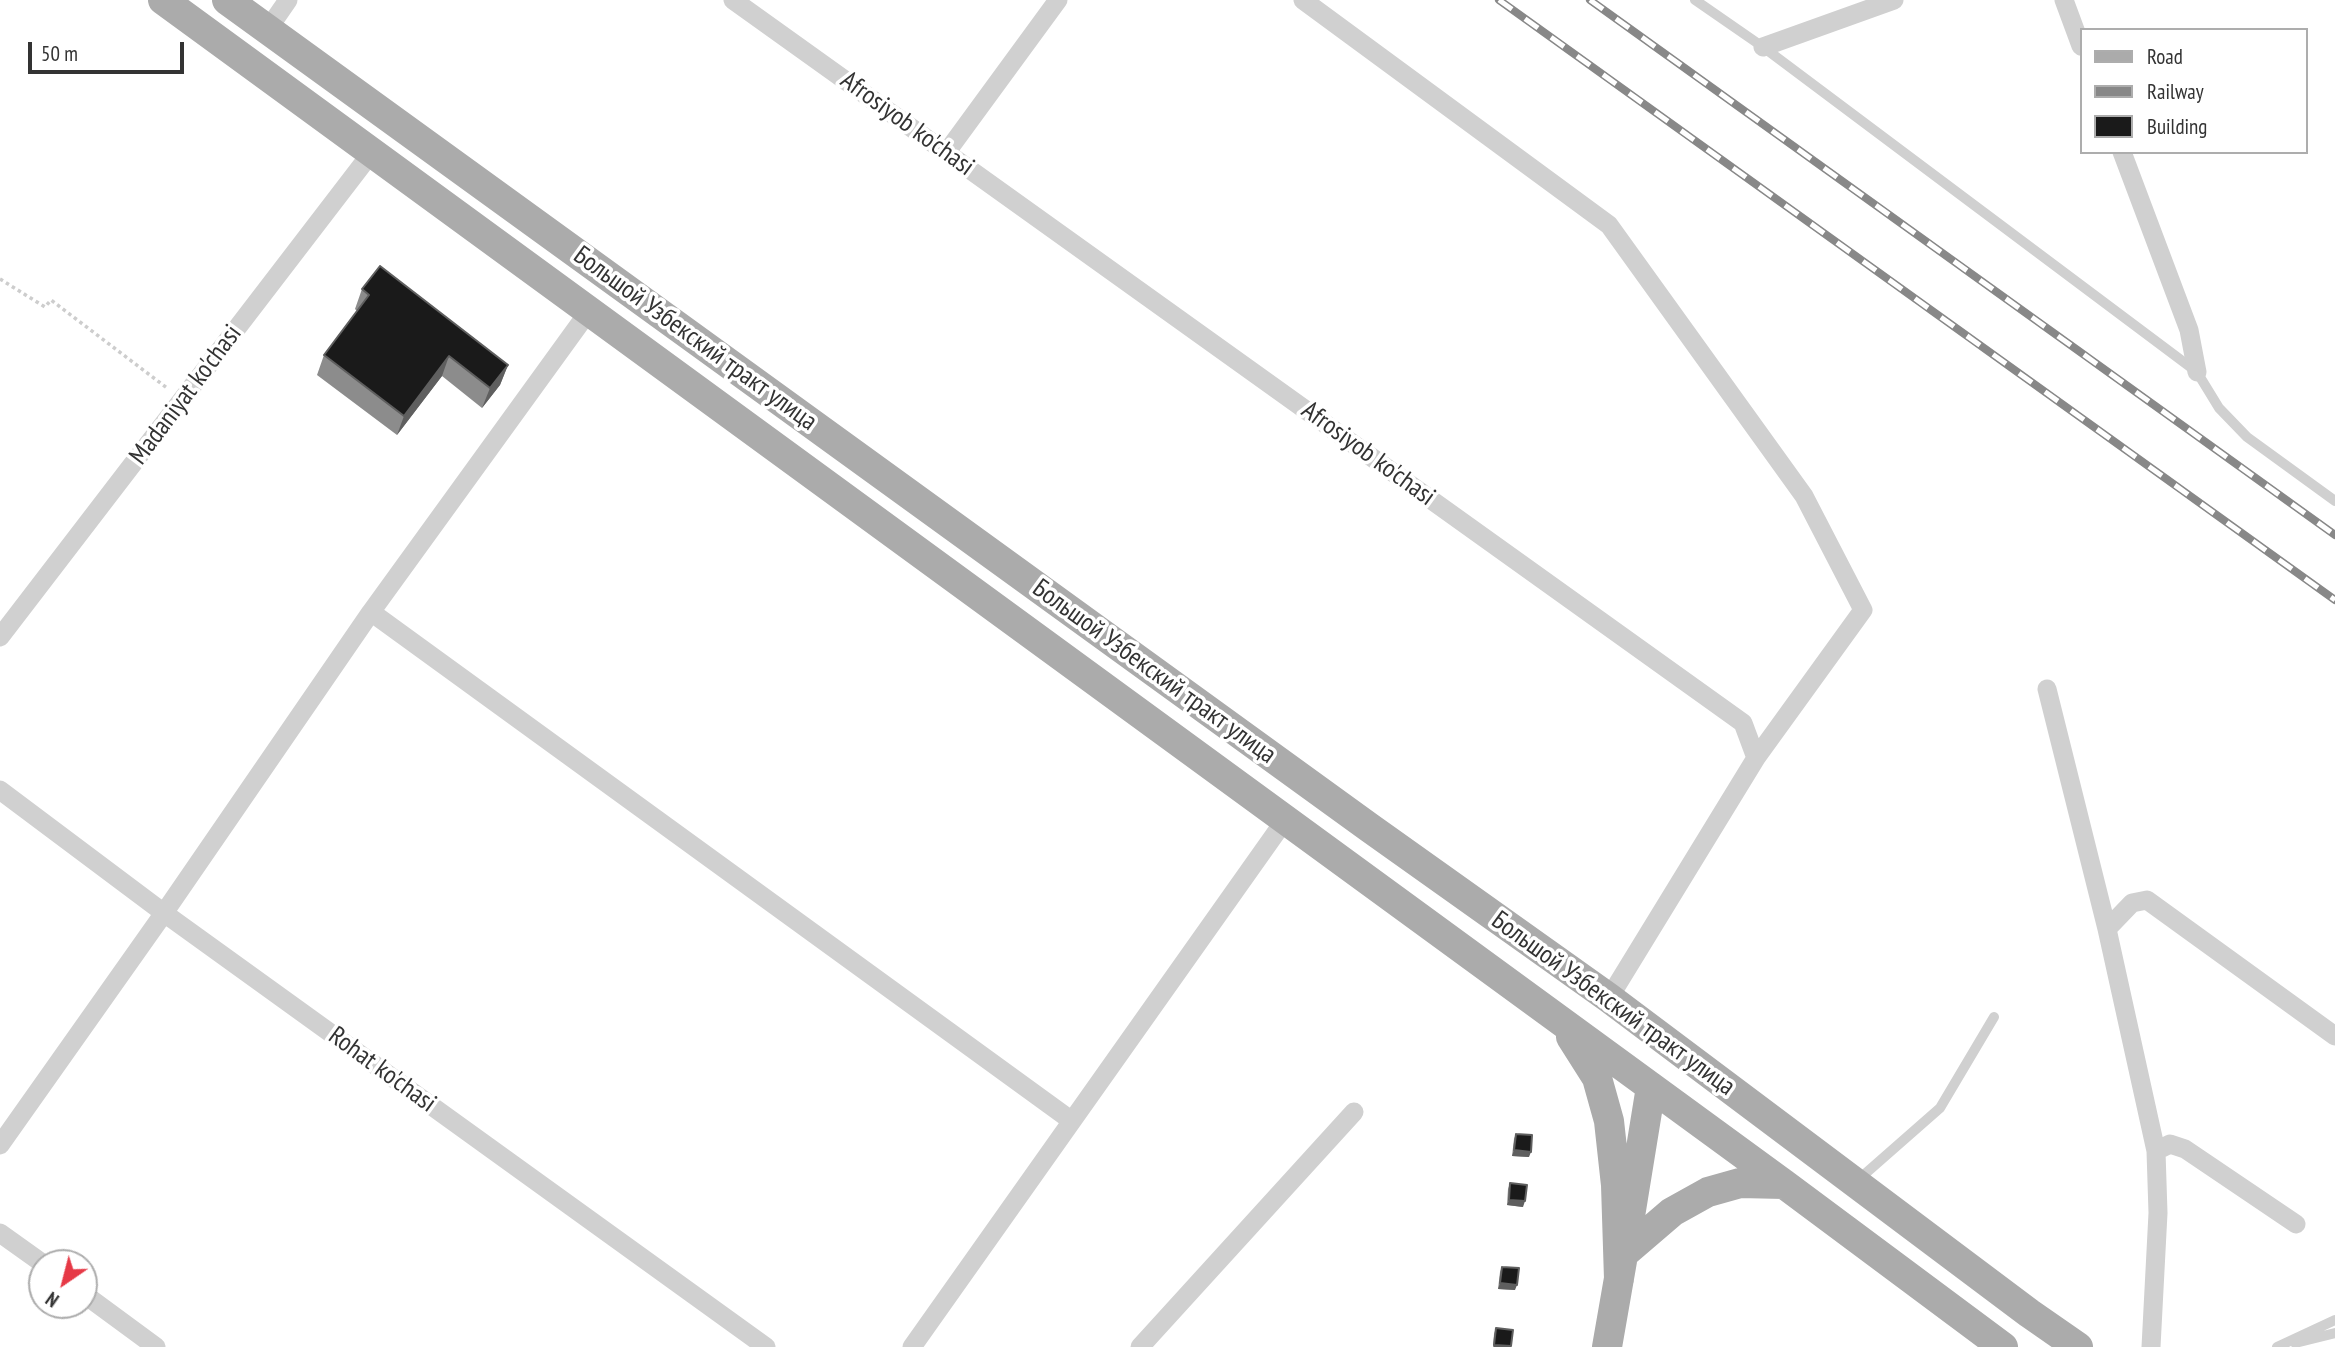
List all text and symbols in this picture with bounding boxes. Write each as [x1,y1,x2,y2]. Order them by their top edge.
scale bar [32,28,187,72]
legend [2080,28,2307,154]
text: 50 m [41,40,78,67]
text: Road [2147,43,2183,70]
street label: Afrosiyob ko'chasi [834,65,980,183]
text: Railway [2147,78,2204,105]
text: Building [2147,113,2207,140]
street label: Большой Узбекский тракт улица [567,240,823,438]
street label: Madaniyat ko'chasi [123,319,249,471]
street label: Afrosiyob ko'chasi [1295,395,1441,513]
street label: Большой Узбекский тракт улица [1026,573,1282,771]
street label: Большой Узбекский тракт улица [1485,905,1741,1103]
street label: Rohat ko'chasi [322,1021,442,1119]
north arrow [28,1249,98,1319]
text: N [41,1287,63,1312]

